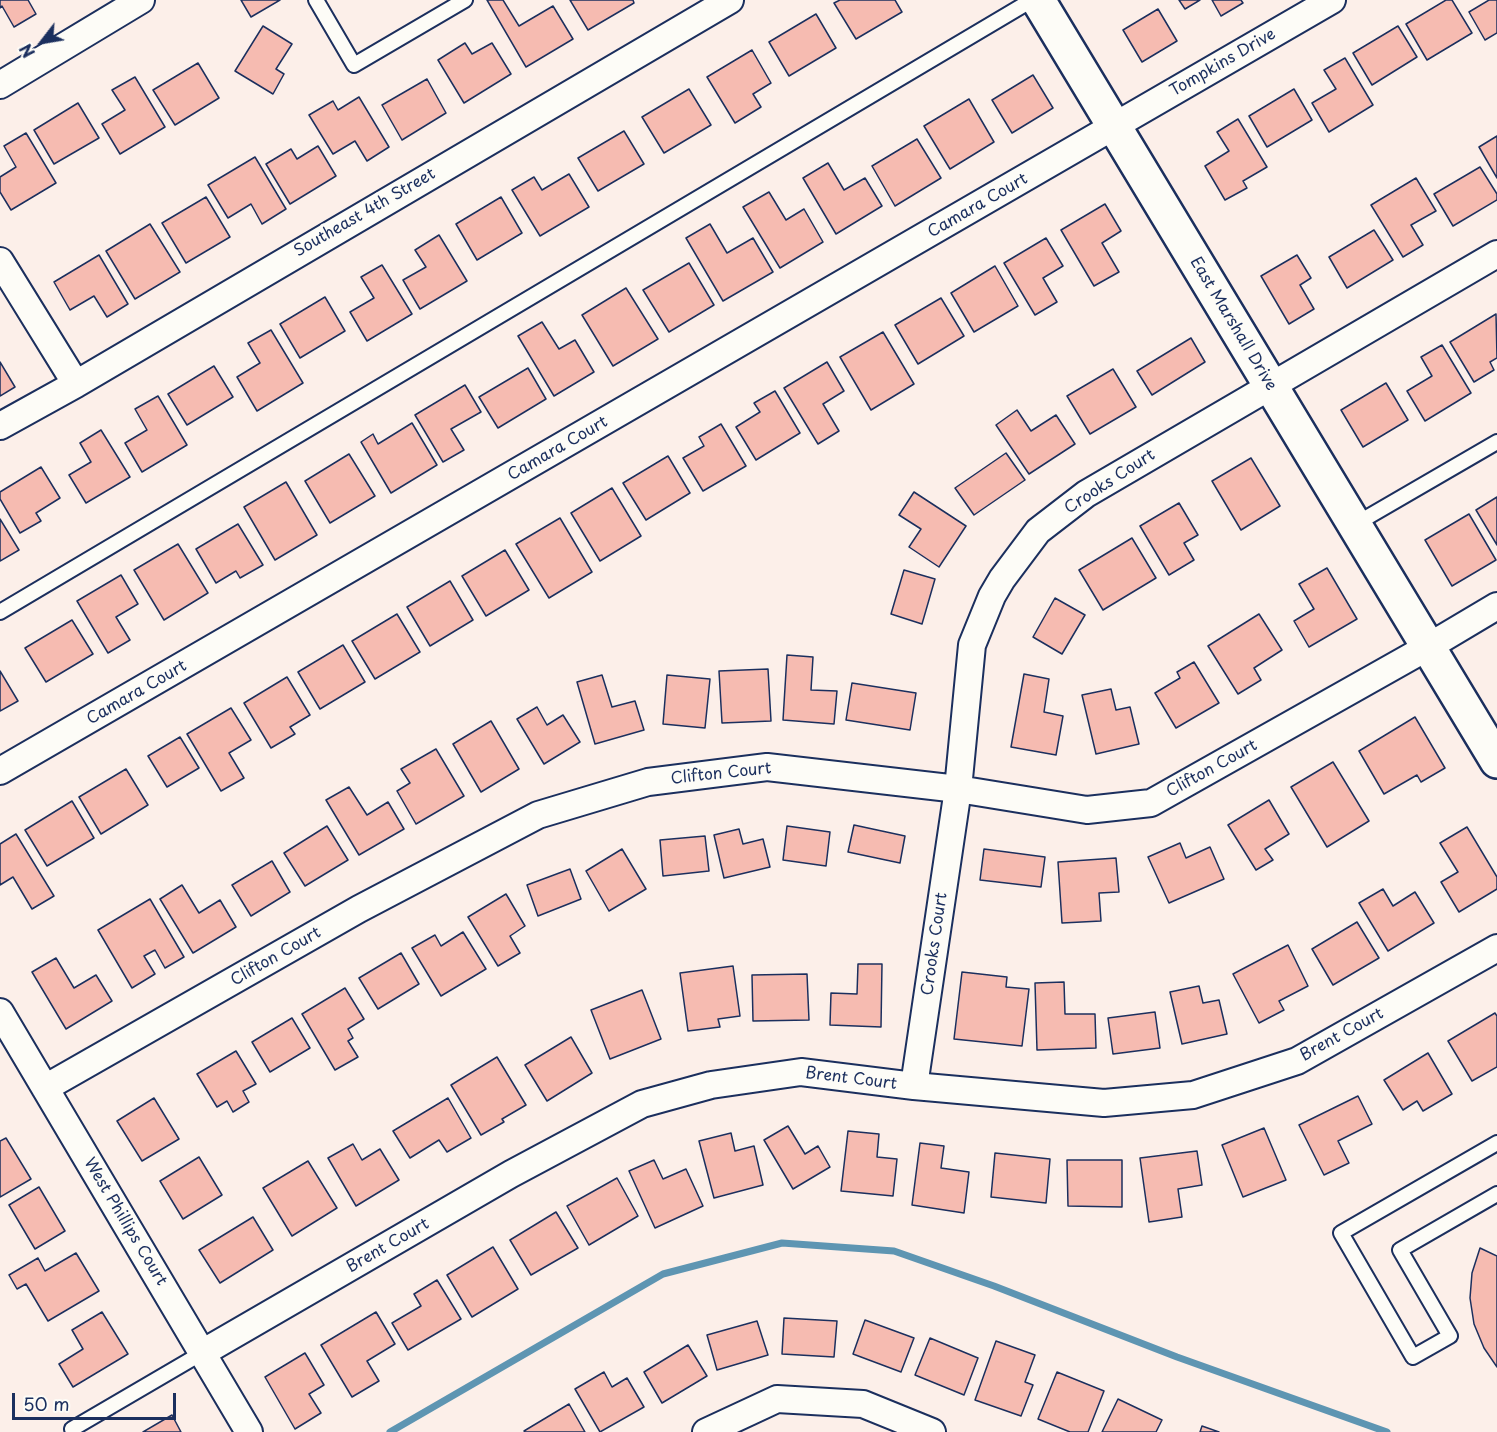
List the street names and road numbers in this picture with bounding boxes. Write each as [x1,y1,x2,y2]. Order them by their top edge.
street label: Tompkins Drive [1167,25,1279,101]
street label: Southeast 4th Street [291,165,439,261]
street label: Camara Court [925,170,1031,242]
street label: East Marshall Drive [1186,254,1280,394]
street label: Camara Court [505,413,611,485]
street label: Crooks Court [1061,446,1159,518]
street label: Camara Court [84,657,190,729]
street label: Clifton Court [1163,736,1261,802]
street label: Clifton Court [670,759,772,789]
street label: Crooks Court [918,891,952,997]
street label: Clifton Court [227,923,325,991]
street label: Brent Court [1297,1004,1387,1066]
street label: Brent Court [804,1064,898,1094]
street label: West Phillips Court [79,1155,171,1289]
street label: Brent Court [343,1215,433,1277]

